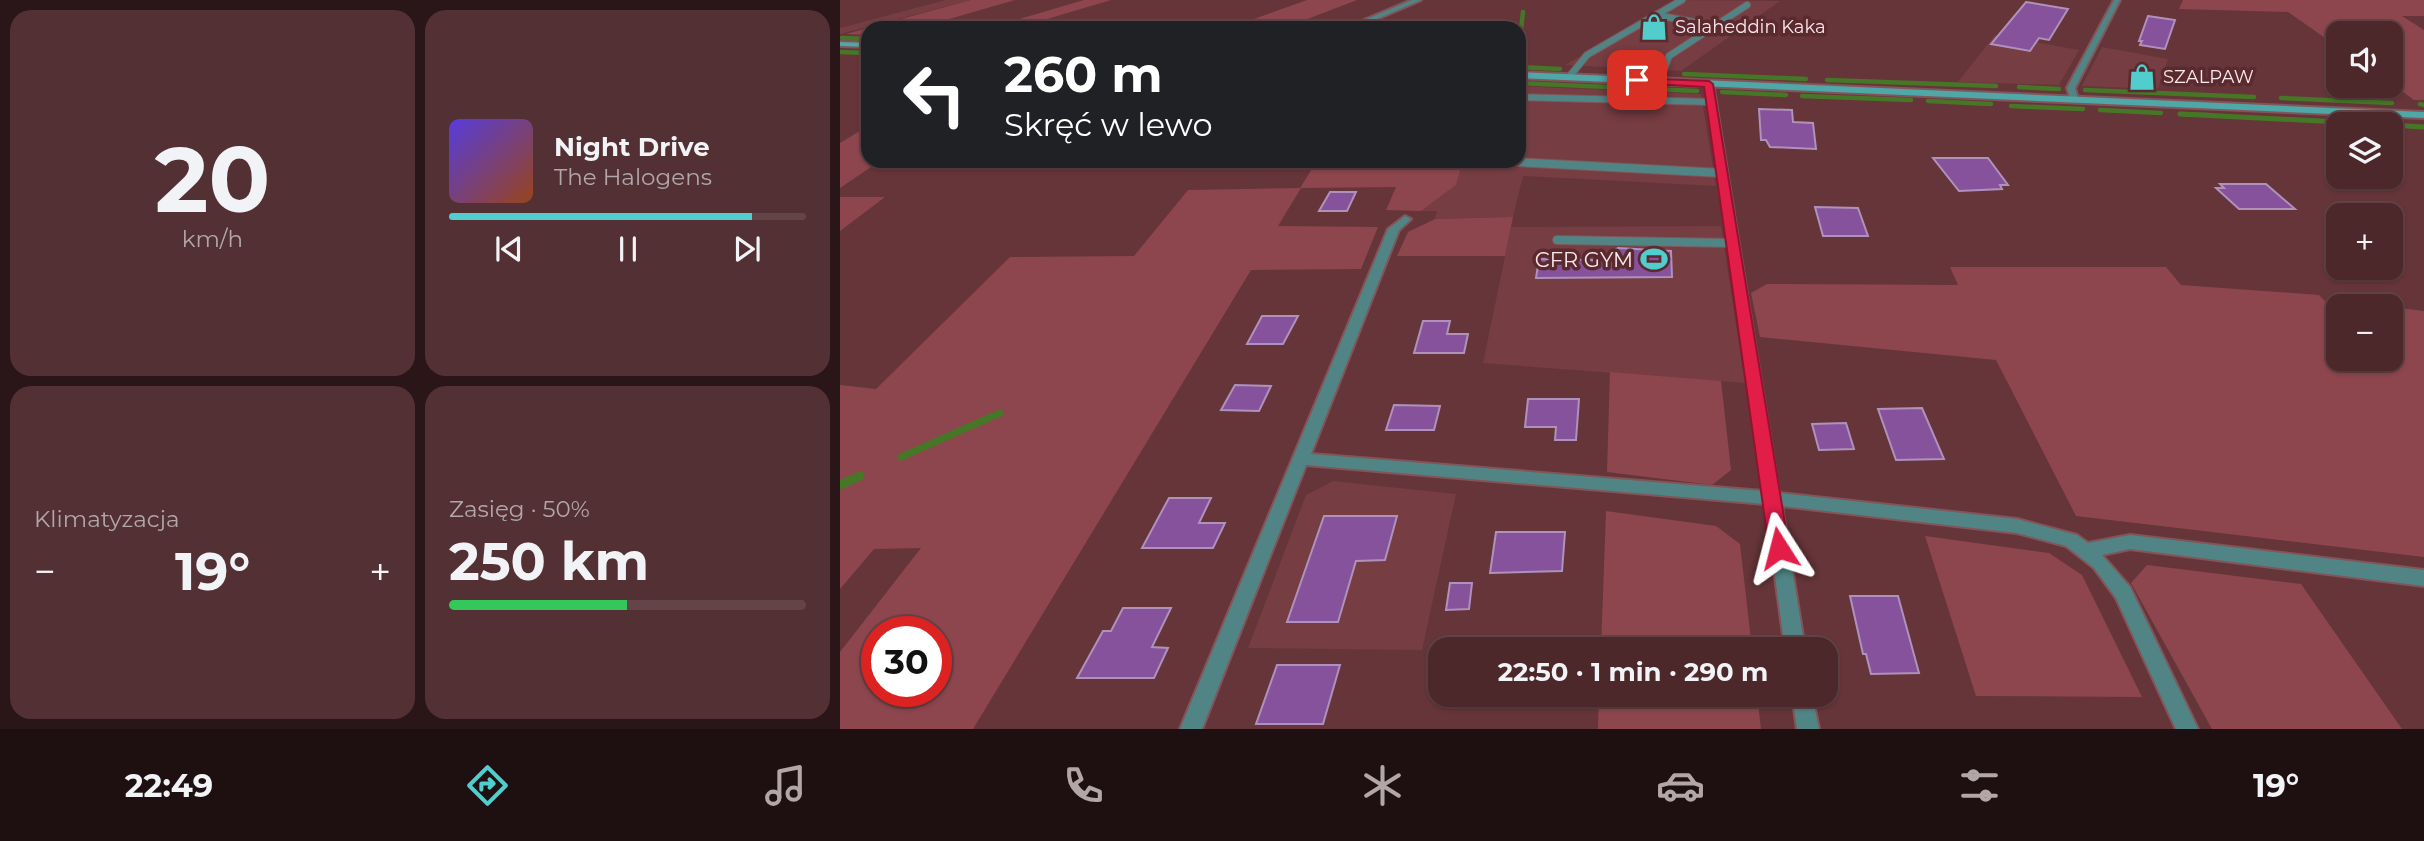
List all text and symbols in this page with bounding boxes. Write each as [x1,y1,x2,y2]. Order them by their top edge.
shop icon: Salaheddin Kaka [1639,12,1669,42]
place label: Salaheddin Kaka [1675,16,1826,38]
map controls [2326,21,2403,371]
button: sound [2326,21,2403,98]
text: 260 m [1004,45,1163,104]
icon: left [889,49,980,140]
pin [1607,50,1667,110]
icon: arrive [1618,61,1656,99]
shop icon: SZALPAW [2127,62,2157,92]
place label: SZALPAW [2163,66,2254,88]
text: Skręć w lewo [1004,105,1213,144]
button: layers [2326,112,2403,189]
text: 20 [155,124,270,235]
text: Night Drive [554,131,710,163]
text: The Halogens [554,163,712,191]
button: + [2326,203,2403,280]
text: km/h [182,225,243,253]
icon: previous [490,230,528,268]
icon: pause [609,230,647,268]
icon: next [728,230,766,268]
sports icon: CFR GYM [1639,244,1669,274]
place label: CFR GYM [1535,247,1633,272]
button: − [2326,294,2403,371]
text: Zasięg · 50% [449,495,590,523]
text: Klimatyzacja [34,505,180,533]
position arrow [1742,511,1816,585]
text: 250 km [449,530,649,593]
text: 19° [175,540,250,603]
text: − [34,548,56,595]
text: + [369,548,391,595]
speed limit sign: 30 [861,616,952,707]
text: 22:50 · 1 min · 290 m [1498,656,1768,688]
icon: directions [463,761,512,810]
icon: music [761,761,810,810]
icon: phone [1059,761,1108,810]
icon: climate [1358,761,1407,810]
icon: car [1656,761,1705,810]
icon: filters [1955,761,2004,810]
text: 22:49 [125,766,213,805]
text: 19° [2253,766,2299,805]

